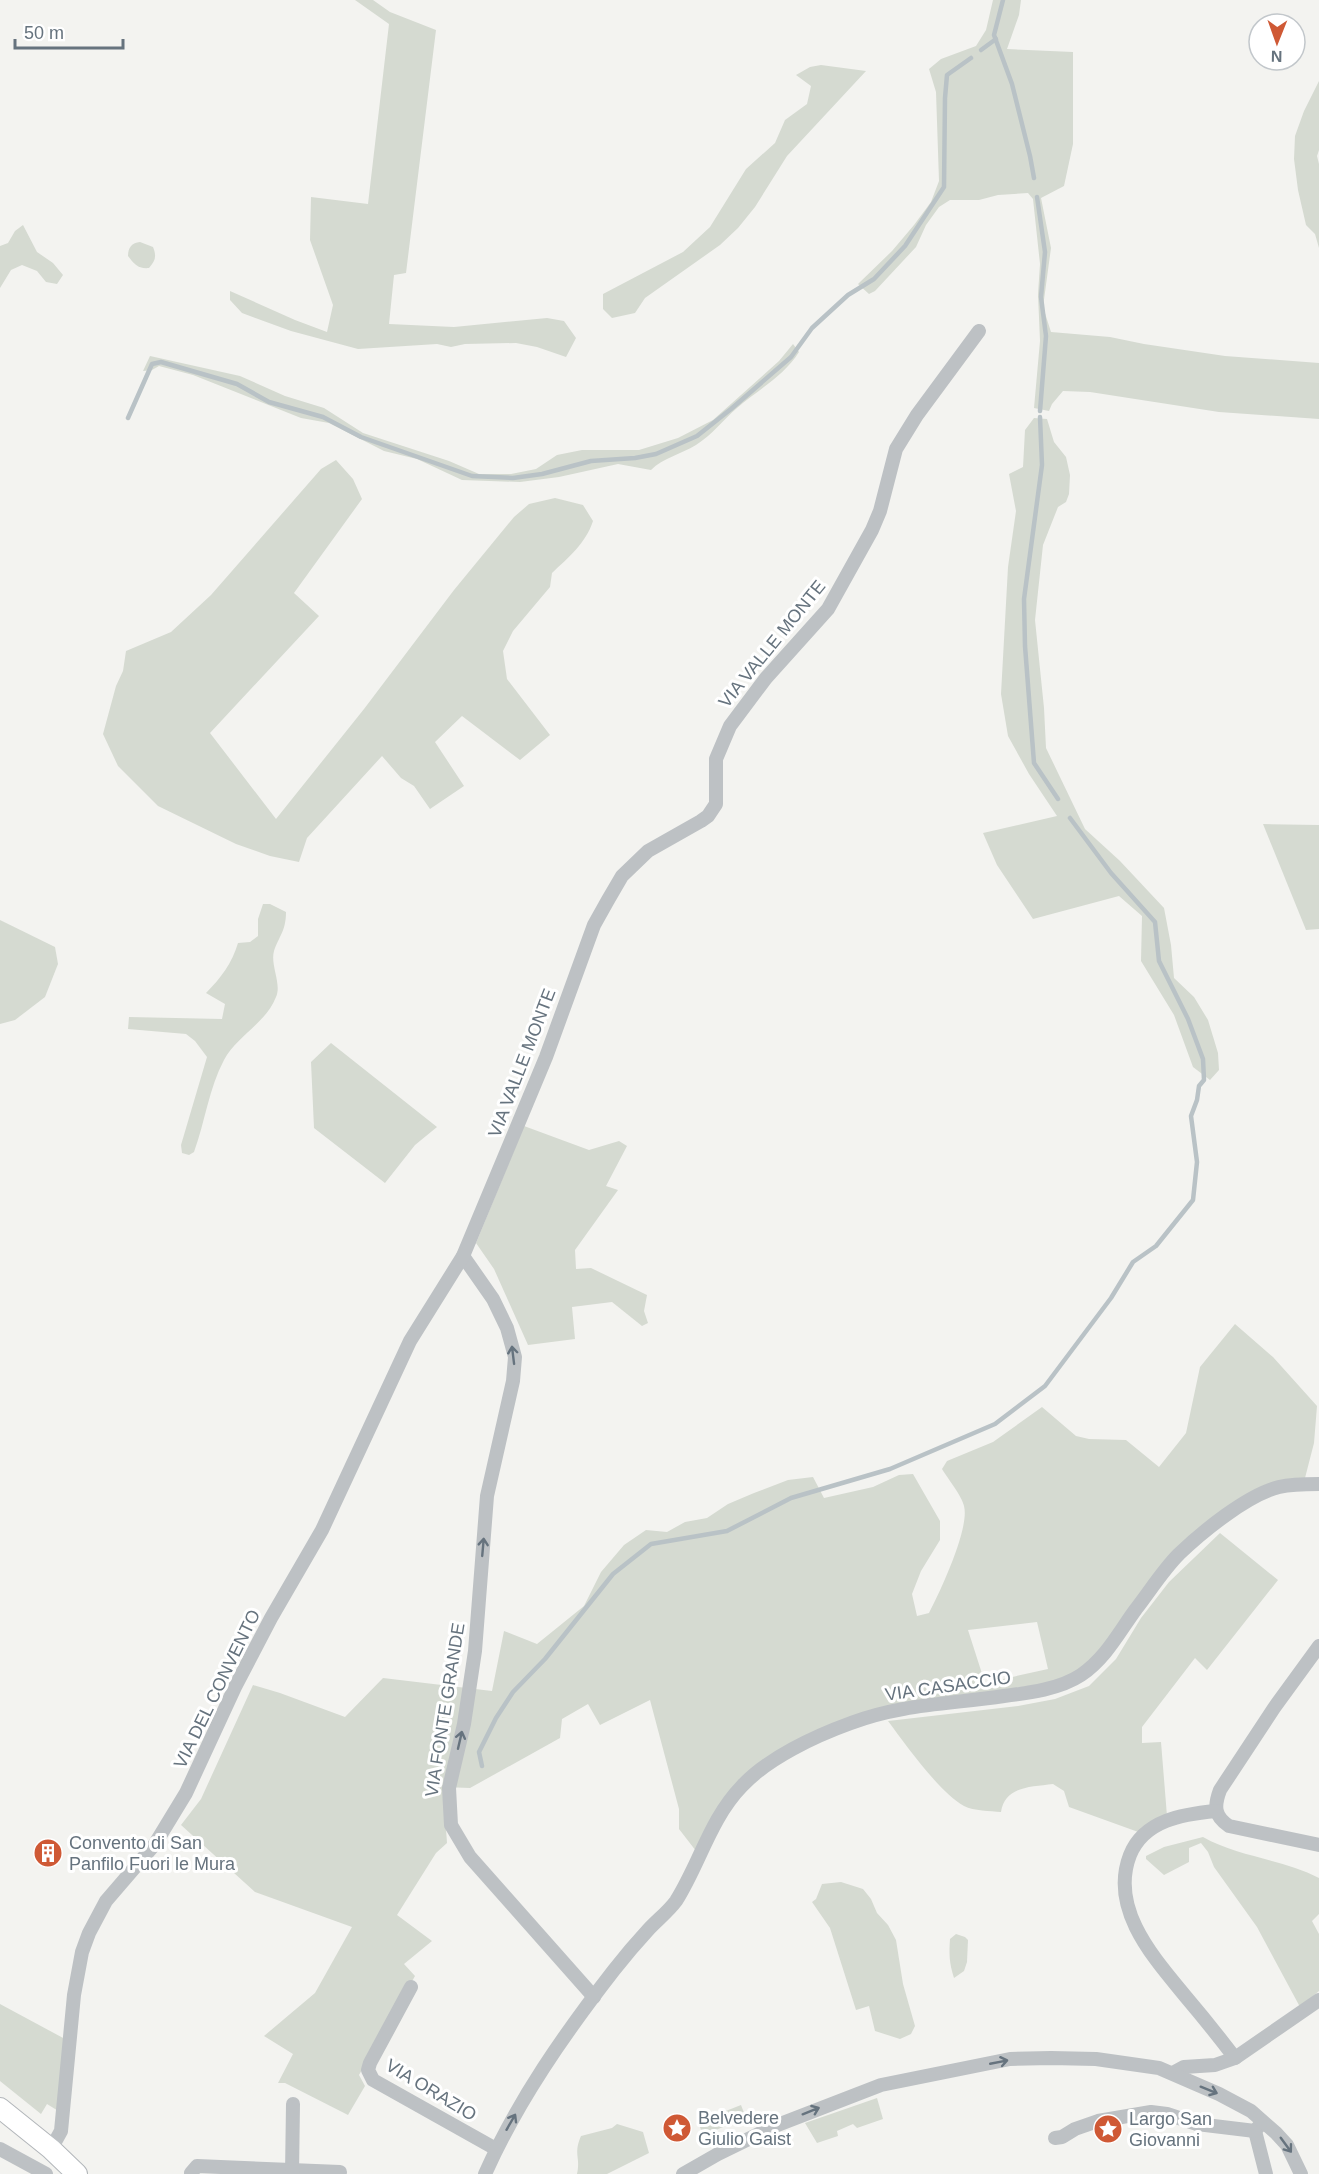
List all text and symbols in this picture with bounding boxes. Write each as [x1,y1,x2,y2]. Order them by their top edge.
scale bar [15,12,123,50]
north arrow [1247,12,1307,72]
text: 50 m [24,23,64,43]
text: N [1271,48,1283,65]
street label: VIA VALLE MONTE [715,576,829,712]
street label: VIA VALLE MONTE [484,986,560,1140]
one-way arrow [507,1346,518,1365]
one-way arrow [478,1537,489,1557]
street label: VIA DEL CONVENTO [170,1606,264,1772]
street label: VIA FONTE GRANDE [421,1622,469,1798]
street label: VIA CASACCIO [884,1667,1012,1705]
one-way arrow [455,1731,467,1750]
place label: Convento di San Panfilo Fuori le Mura [69,1833,236,1874]
building icon: Convento di San Panfilo Fuori le Mura [32,1837,64,1869]
street label: VIA ORAZIO [382,2055,480,2125]
one-way arrow [989,2055,1008,2067]
one-way arrow [1199,2085,1217,2096]
one-way arrow [801,2105,819,2116]
place label: Belvedere Giulio Gaist [698,2108,791,2149]
place label: Largo San Giovanni [1129,2109,1212,2150]
place icon: Belvedere Giulio Gaist [661,2112,693,2144]
one-way arrow [505,2113,517,2130]
place icon: Largo San Giovanni [1092,2113,1124,2145]
one-way arrow [1280,2137,1292,2153]

